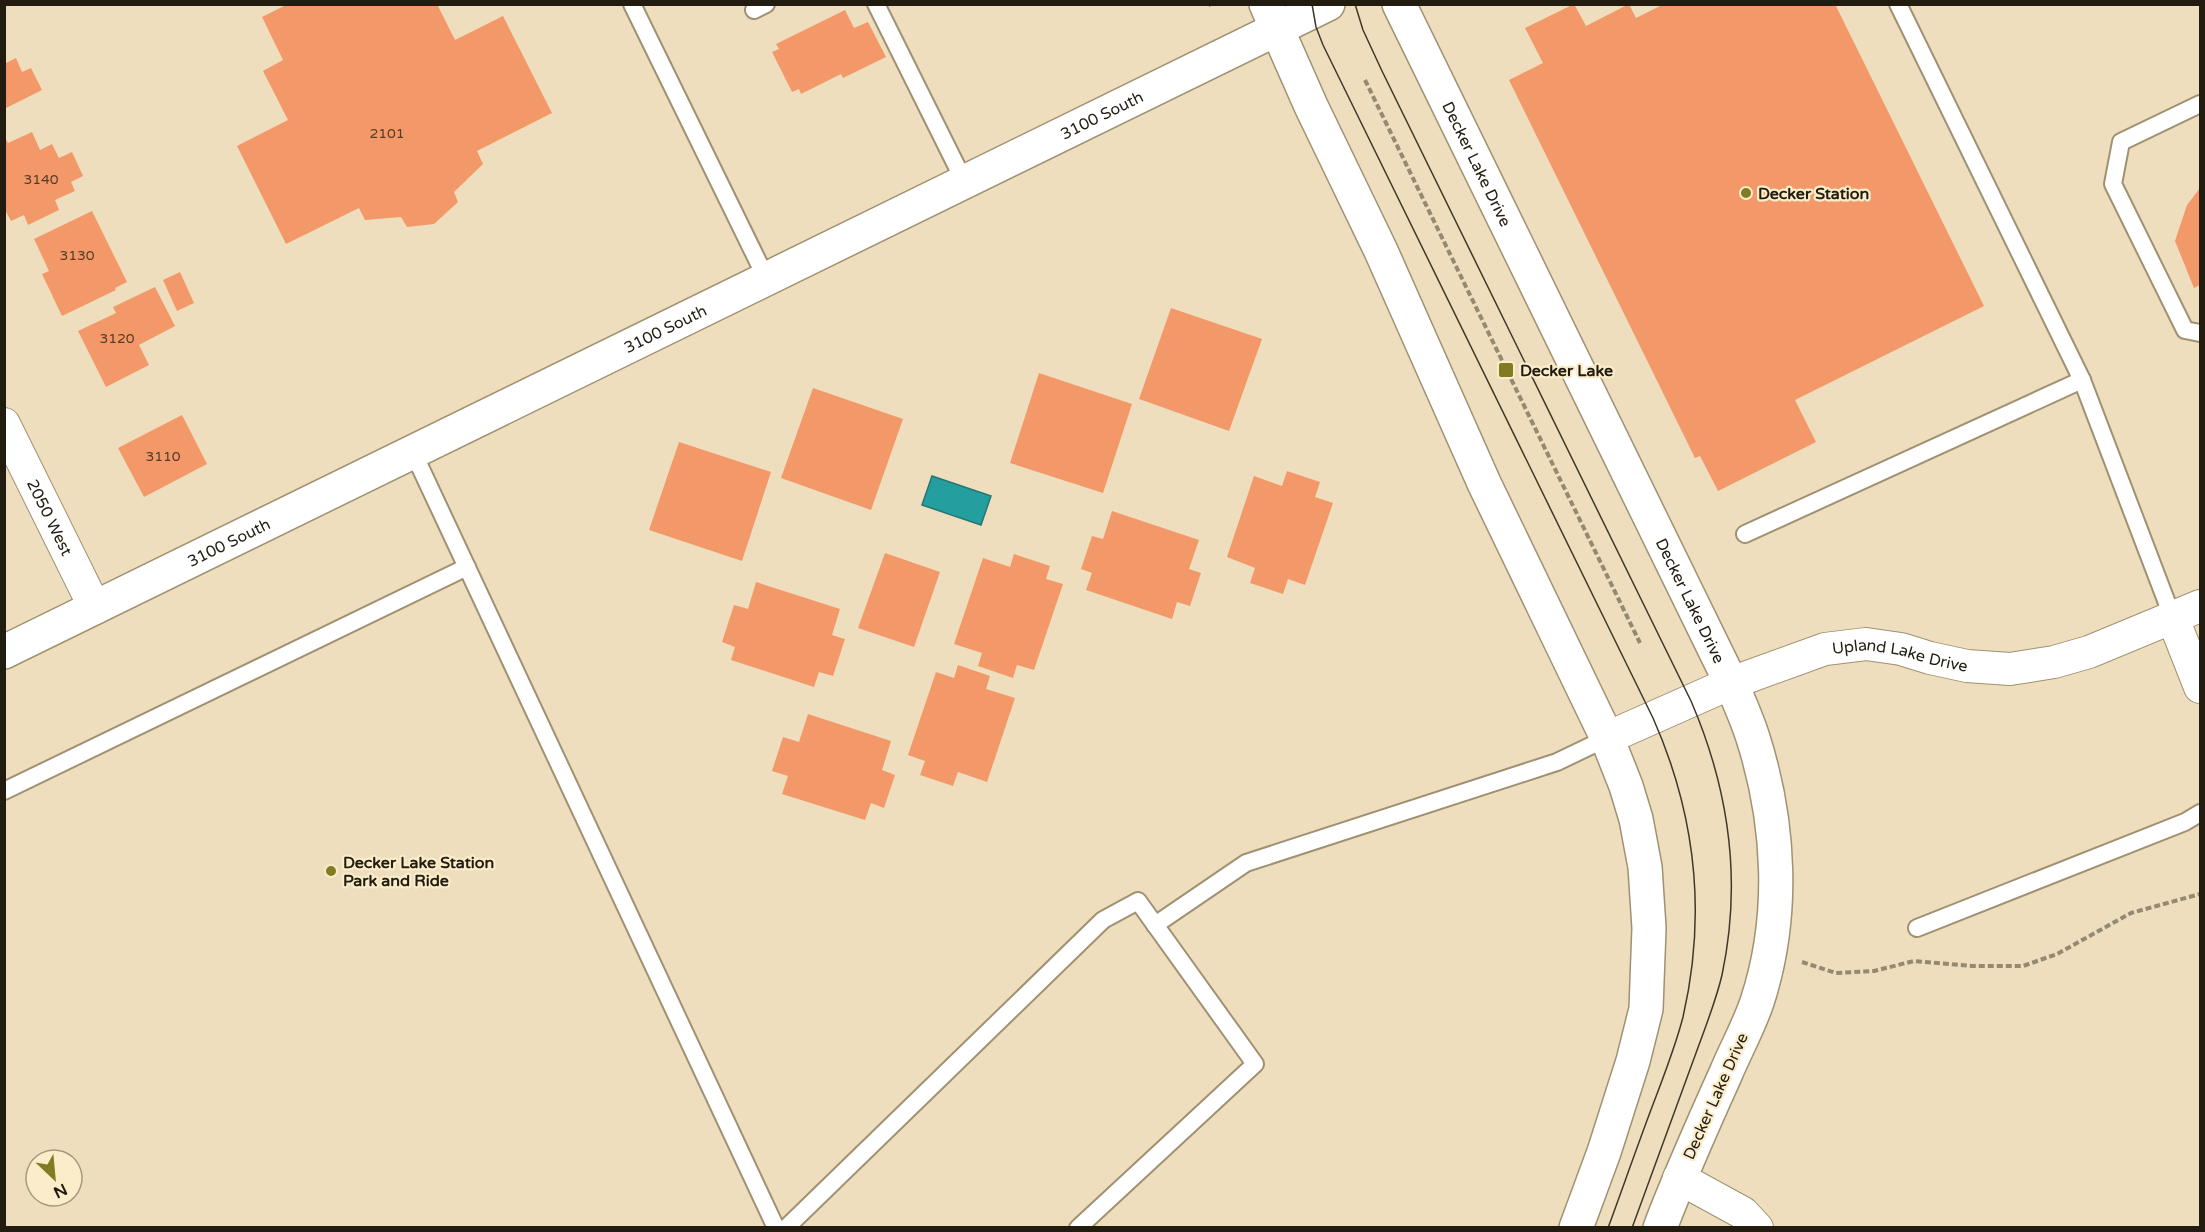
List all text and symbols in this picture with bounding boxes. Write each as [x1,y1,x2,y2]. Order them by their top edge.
street label: 3100 South [1057,87,1147,144]
street label: Decker Lake Drive [1437,99,1515,230]
house number: 2101 [369,125,405,142]
house number: 3140 [23,171,59,188]
place label: Decker Station [1758,184,1869,204]
marker: Decker Station [1739,186,1753,200]
house number: 3130 [59,247,95,264]
street label: 3100 South [621,301,710,358]
house number: 3120 [99,330,135,347]
marker: Decker Lake [1497,361,1515,379]
place label: Decker Lake [1520,361,1613,381]
house number: 3110 [145,448,181,465]
street label: 2050 West [22,476,77,559]
street label: 3100 South [184,514,274,572]
street label: Decker Lake Drive [1651,535,1729,667]
street label: Upland Lake Drive [1831,635,1970,677]
place label: Decker Lake Station Park and Ride [343,853,494,891]
marker: Decker Lake Station Park and Ride [324,864,338,878]
street label: Decker Lake Drive [1679,1030,1753,1163]
north arrow [24,1148,84,1208]
text: N [50,1179,70,1202]

